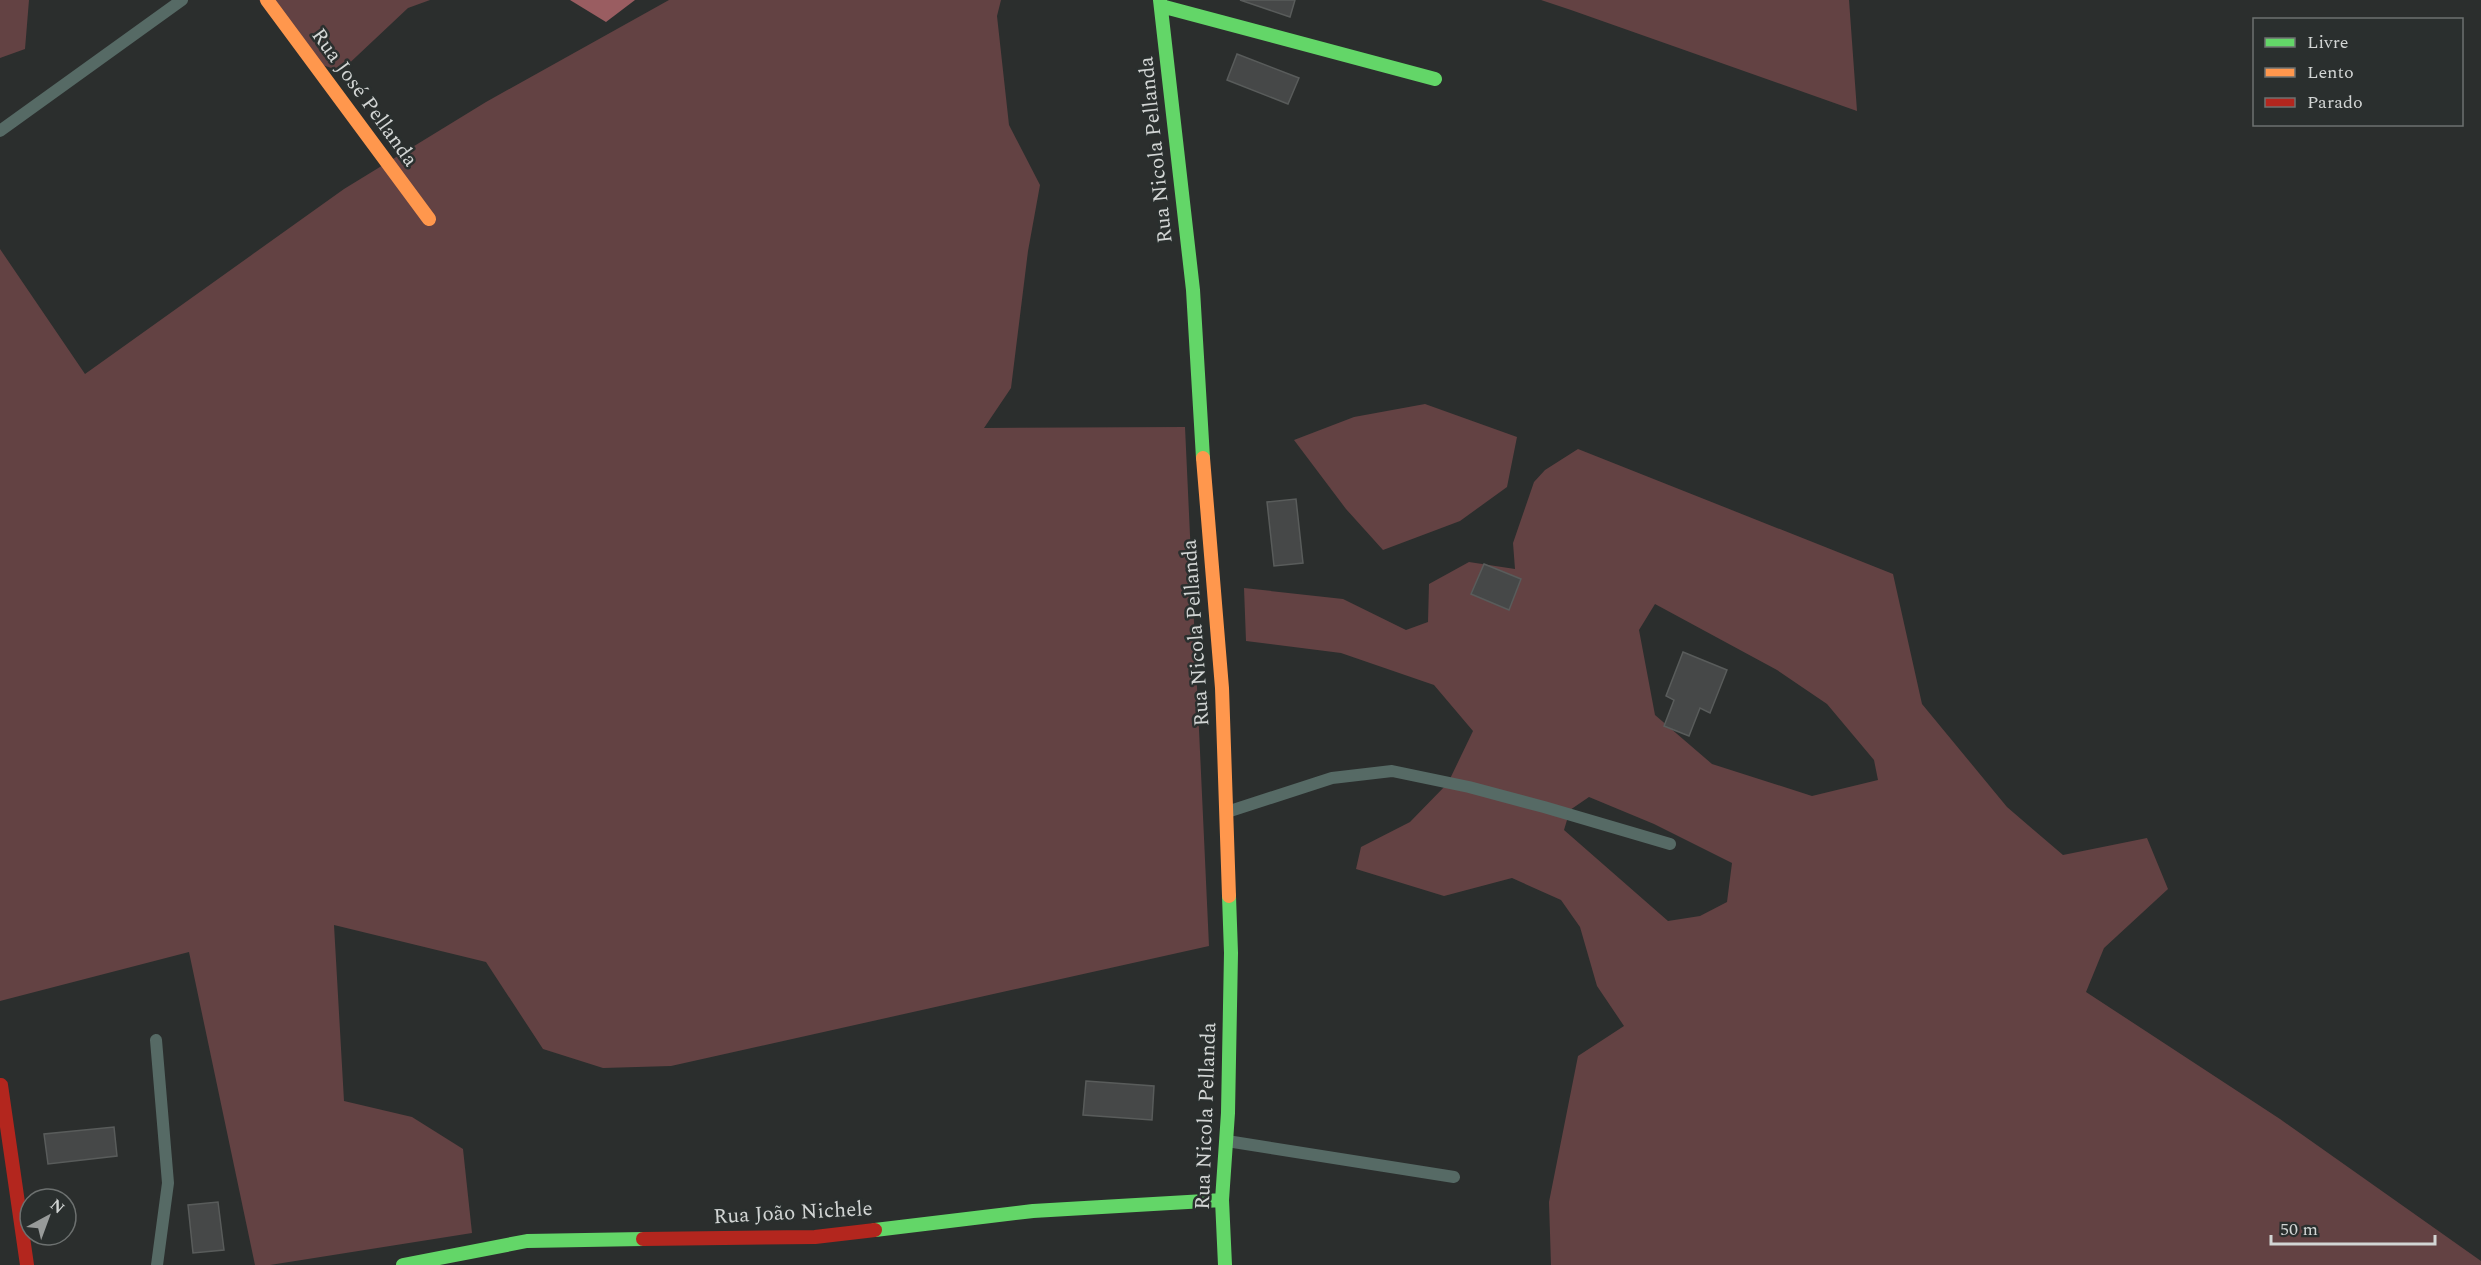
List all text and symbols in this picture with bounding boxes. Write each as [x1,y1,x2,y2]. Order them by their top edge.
legend [2253,18,2463,126]
street label: Rua José Pellanda [303,22,426,174]
text: Livre [2307,29,2349,56]
street label: Rua Nicola Pellanda [1130,54,1182,245]
text: Lento [2307,59,2354,86]
text: Parado [2307,89,2363,116]
street label: Rua Nicola Pellanda [1173,538,1219,728]
street label: Rua Nicola Pellanda [1187,1021,1225,1210]
north arrow [18,1187,78,1247]
text: N [44,1193,70,1220]
street label: Rua João Nichele [713,1193,873,1233]
scale bar [2271,1208,2434,1246]
text: 50 m [2280,1216,2318,1243]

